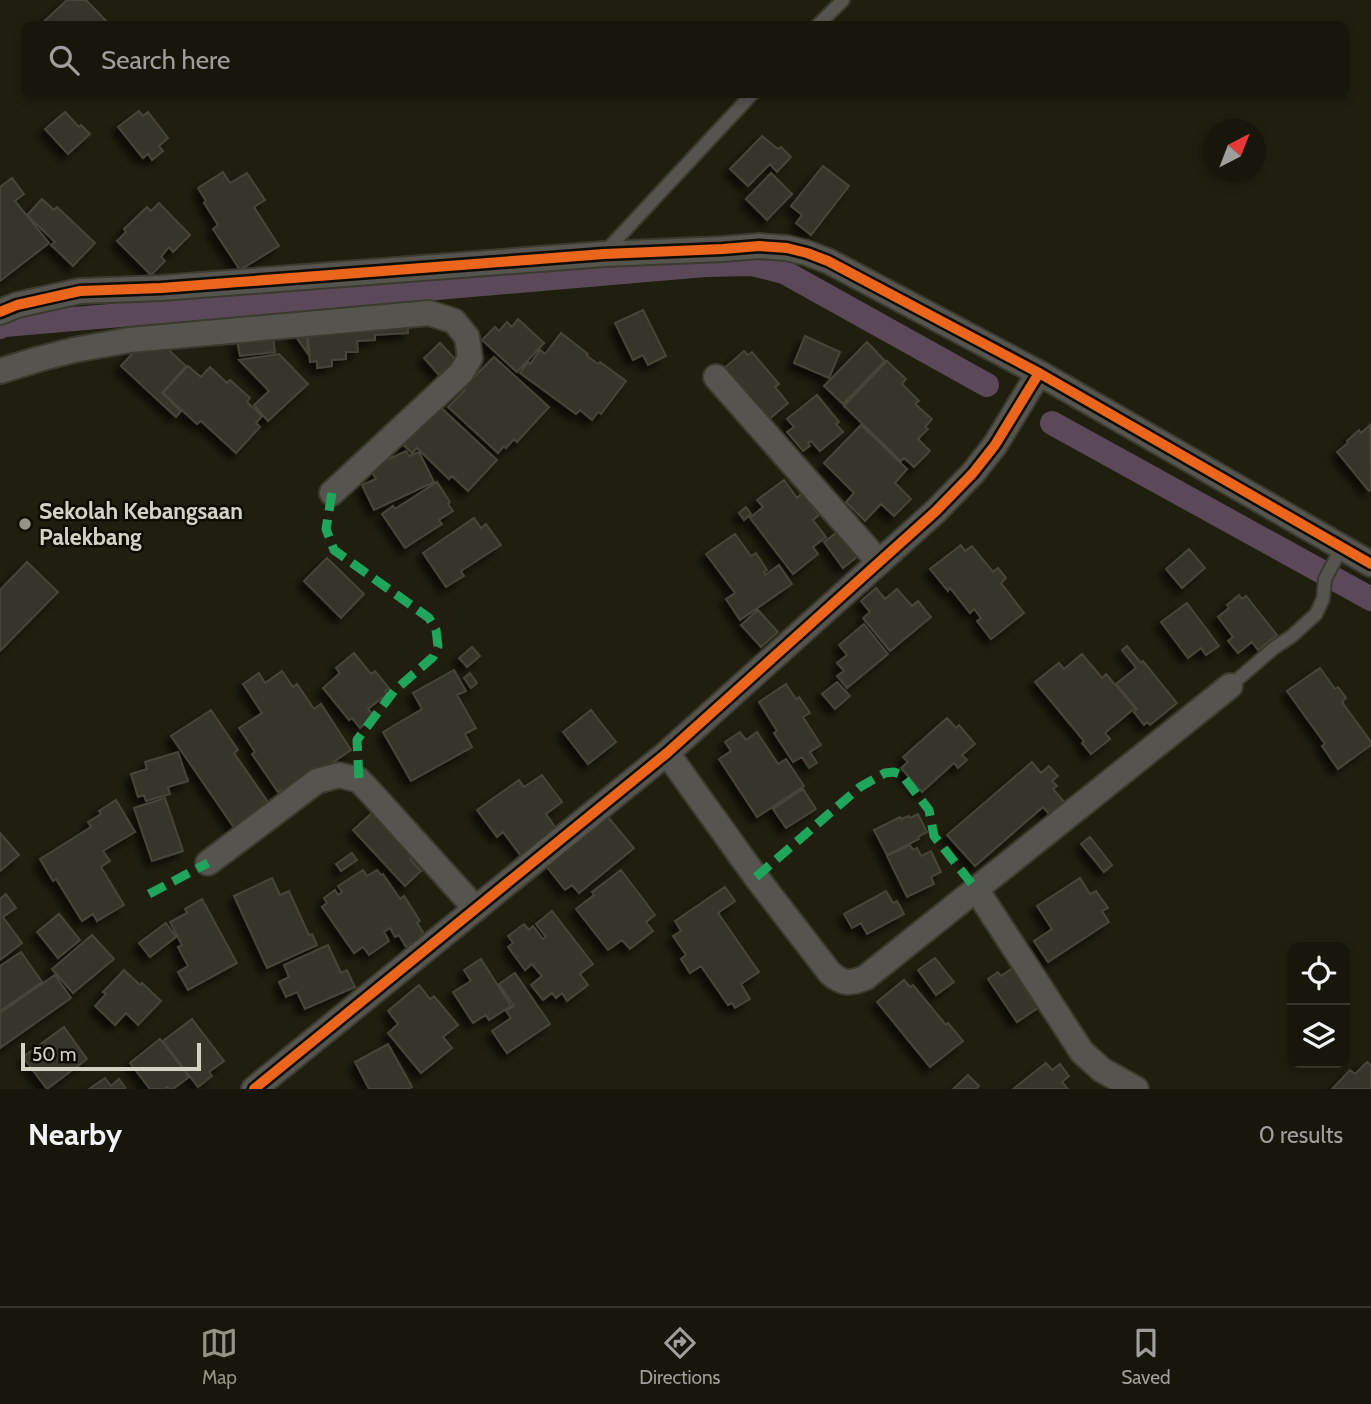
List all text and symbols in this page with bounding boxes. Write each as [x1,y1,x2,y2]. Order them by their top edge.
search box [21,21,1350,98]
icon: search [45,41,83,79]
text: Search here [101,44,230,76]
north arrow [1203,119,1266,182]
place label: Sekolah Kebangsaan Palekbang [39,497,243,551]
marker: Sekolah Kebangsaan Palekbang [17,516,33,532]
map controls [1287,942,1350,1068]
button: locate [1287,942,1350,1005]
button: layers [1287,1005,1350,1068]
scale bar [21,1040,201,1072]
text: 50 m [32,1043,76,1066]
text: Nearby [28,1116,122,1153]
text: 0 results [1259,1121,1343,1149]
tab: Map [200,1324,238,1389]
tab: Directions [639,1324,720,1389]
tab: Saved [1121,1324,1171,1389]

